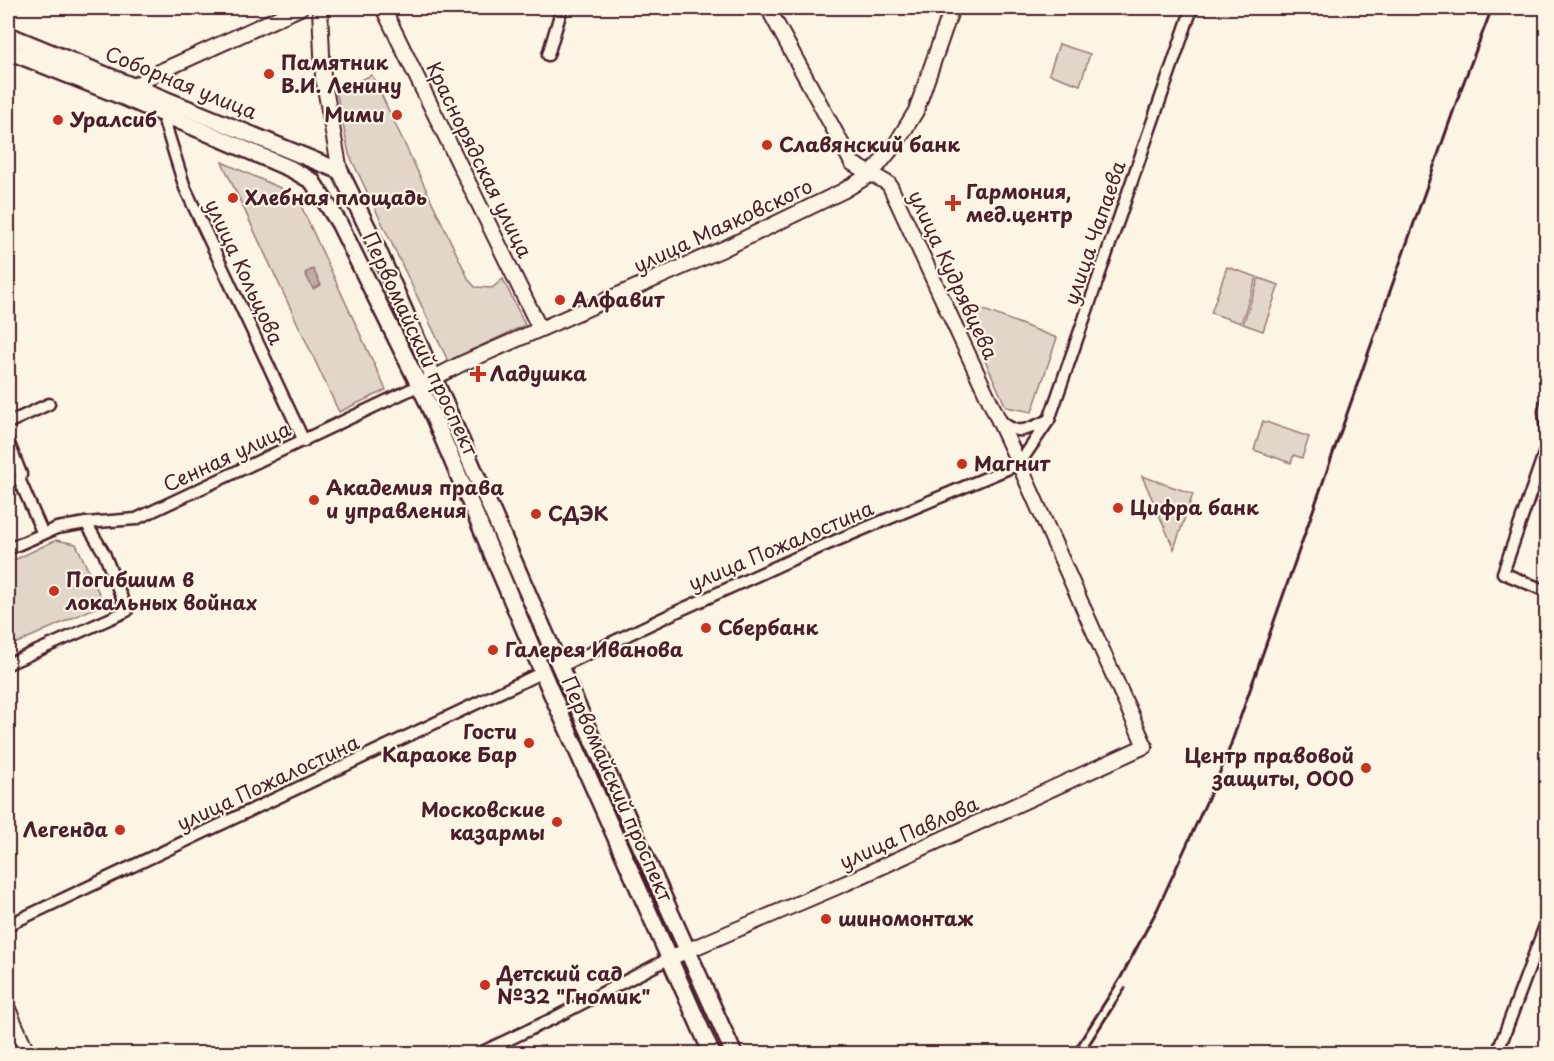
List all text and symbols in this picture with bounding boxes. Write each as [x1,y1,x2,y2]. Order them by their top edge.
street label: Соборная улица [101,38,262,126]
place label: Памятник В.И. Ленину [281,47,402,100]
street label: Краснорядская улица [419,56,541,263]
marker: Памятник В.И. Ленину [262,67,276,81]
place label: Мими [324,99,385,129]
place label: Уралсиб [69,104,157,134]
marker: Мими [390,108,404,122]
marker: Уралсиб [51,113,65,127]
place label: Славянский банк [779,129,960,159]
marker: Славянский банк [760,138,774,152]
street label: улица Чапаева [1055,156,1133,309]
street label: улица Маяковского [628,170,817,280]
place label: Гармония, мед.центр [966,176,1073,229]
place label: Хлебная площадь [245,182,427,212]
street label: улица Кудрявцева [901,185,1007,365]
marker: Хлебная площадь [226,191,240,205]
street label: улица Кольцова [198,194,292,350]
marker: Гармония, мед.центр [944,194,962,212]
street label: Первомайский проспект [356,227,486,461]
place label: Алфавит [571,284,665,314]
marker: Алфавит [553,293,567,307]
place label: Ладушка [490,358,587,388]
marker: Ладушка [471,367,485,381]
street label: Сенная улица [158,413,296,499]
place label: Магнит [974,448,1051,478]
marker: Магнит [955,457,969,471]
place label: Академия права и управления [326,472,504,525]
street label: улица Пожалостина [683,492,878,598]
place label: Цифра банк [1130,492,1259,522]
marker: Академия права и управления [307,493,321,507]
place label: СДЭК [548,498,609,528]
marker: Цифра банк [1111,501,1125,515]
marker: СДЭК [529,507,543,521]
place label: Погибшим в локальных войнах [65,564,257,617]
marker: Погибшим в локальных войнах [47,584,61,598]
place label: Сбербанк [718,612,819,642]
marker: Сбербанк [699,621,713,635]
place label: Галерея Иванова [505,634,684,664]
marker: Галерея Иванова [486,643,500,657]
street label: Первомайский проспект [555,671,681,906]
place label: Гости Караоке Бар [382,716,517,769]
street label: улица Пожалостина [171,726,364,838]
marker: Гости Караоке Бар [522,736,536,750]
place label: Центр правовой защиты, ООО [1185,740,1354,793]
marker: Центр правовой защиты, ООО [1359,761,1373,775]
street label: улица Павлова [834,788,984,876]
place label: Московские казармы [421,794,545,847]
place label: Легенда [23,814,108,844]
marker: Московские казармы [550,815,564,829]
marker: Легенда [113,823,127,837]
place label: шиномонтаж [838,903,974,933]
marker: шиномонтаж [819,912,833,926]
place label: Детский сад №32 "Гномик" [496,958,650,1011]
marker: Детский сад №32 "Гномик" [478,978,492,992]

